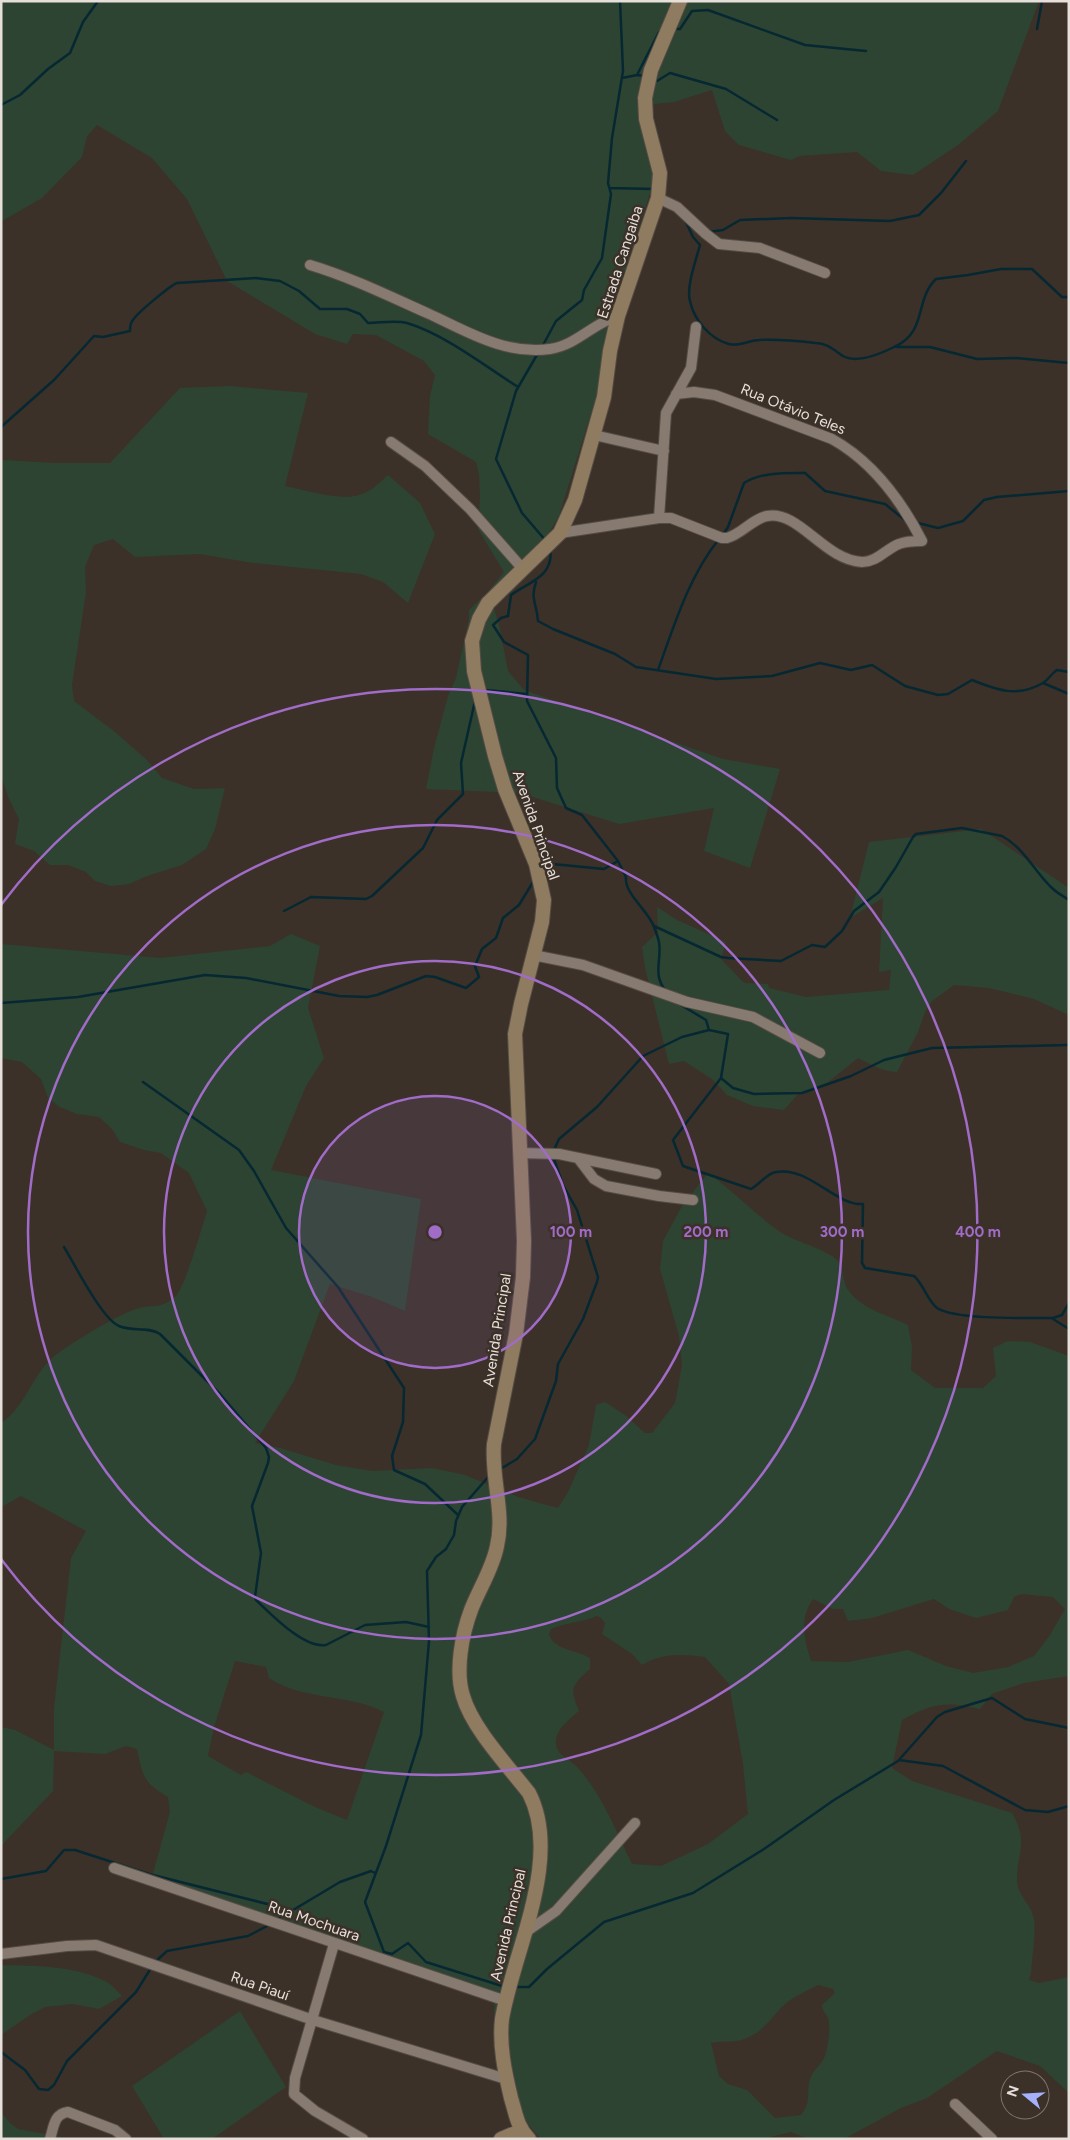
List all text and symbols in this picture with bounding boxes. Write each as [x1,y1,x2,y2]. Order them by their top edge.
street label: Estrada Cangaiba [593,203,647,321]
street label: Rua Otávio Teles [738,380,848,438]
street label: Avenida Principal [509,768,563,882]
centre of rings [426,1223,444,1241]
text: 100 m [550,1223,592,1241]
text: 200 m [684,1223,728,1241]
text: 300 m [820,1223,864,1241]
text: 400 m [955,1223,1001,1241]
street label: Avenida Principal [479,1272,515,1388]
street label: Avenida Principal [486,1867,530,1983]
street label: Rua Mochuara [266,1897,362,1945]
street label: Rua Piauí [228,1968,293,2005]
north arrow [1000,2070,1050,2120]
text: N [1003,2083,1023,2099]

